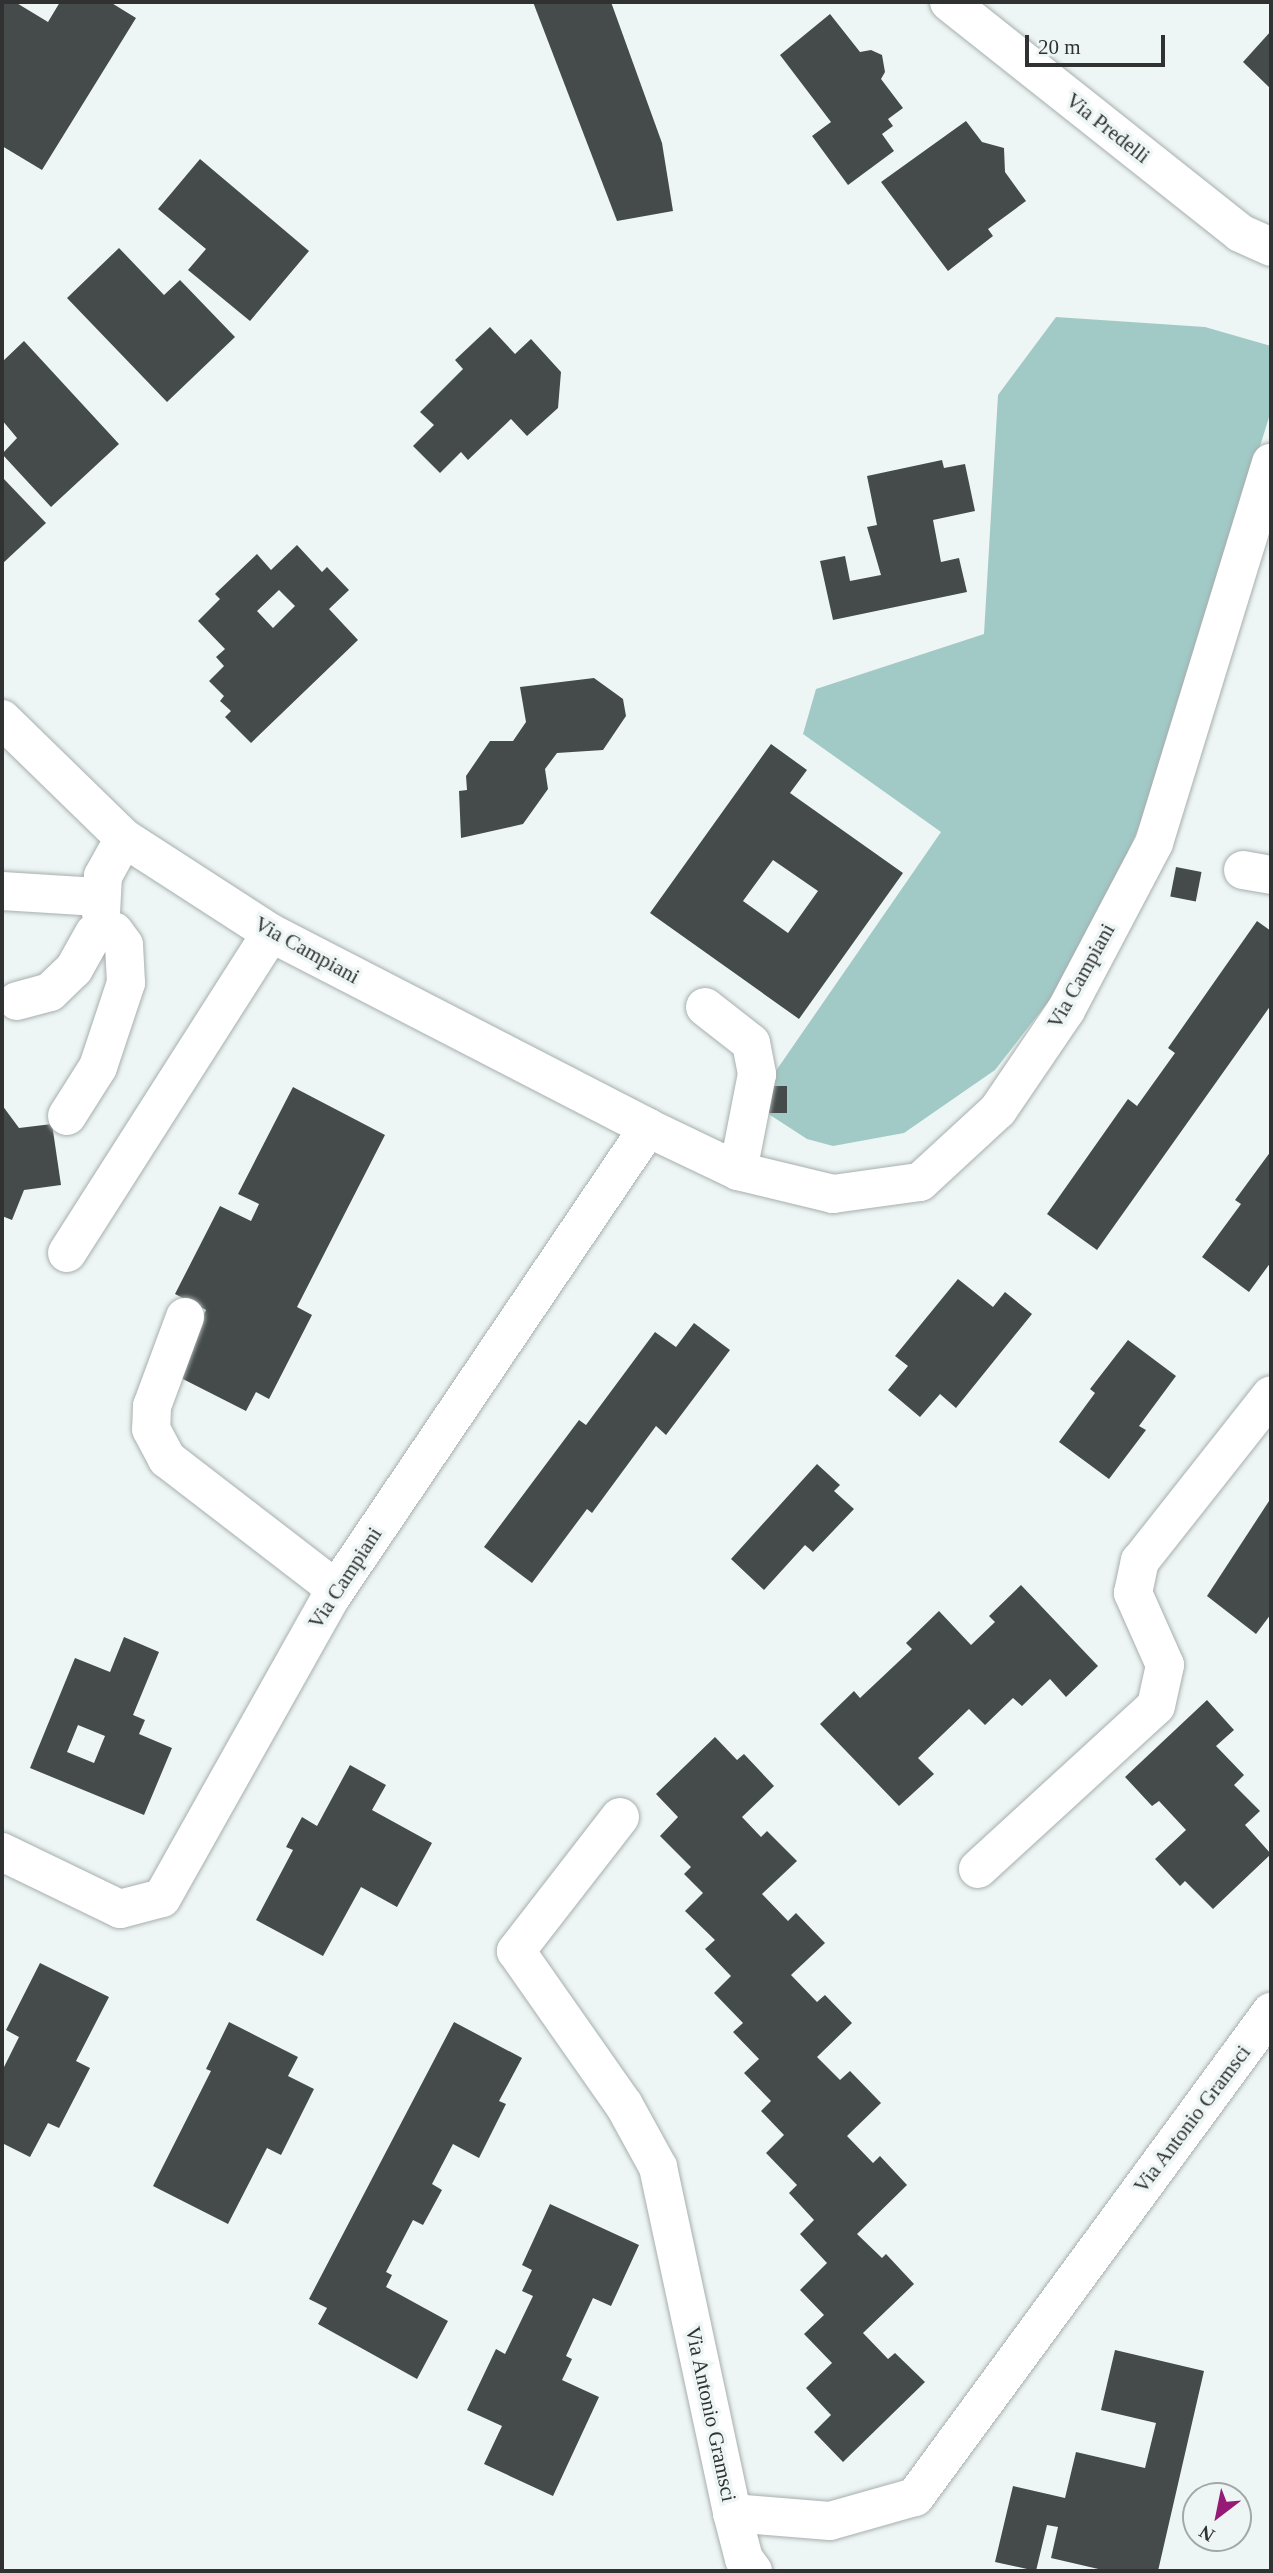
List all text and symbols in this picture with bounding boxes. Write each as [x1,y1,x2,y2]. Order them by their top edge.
scale bar [1028,21,1168,65]
text: 20 m [1038,35,1081,59]
street label: Via Predelli [1061,87,1155,169]
street label: Via Campiani [250,911,364,989]
street label: Via Campiani [1042,919,1120,1033]
street label: Via Campiani [303,1523,387,1633]
street label: Via Antonio Gramsci [1128,2040,1256,2198]
street label: Via Antonio Gramsci [680,2324,742,2504]
north arrow [1182,2482,1252,2552]
text: N [1195,2521,1218,2546]

